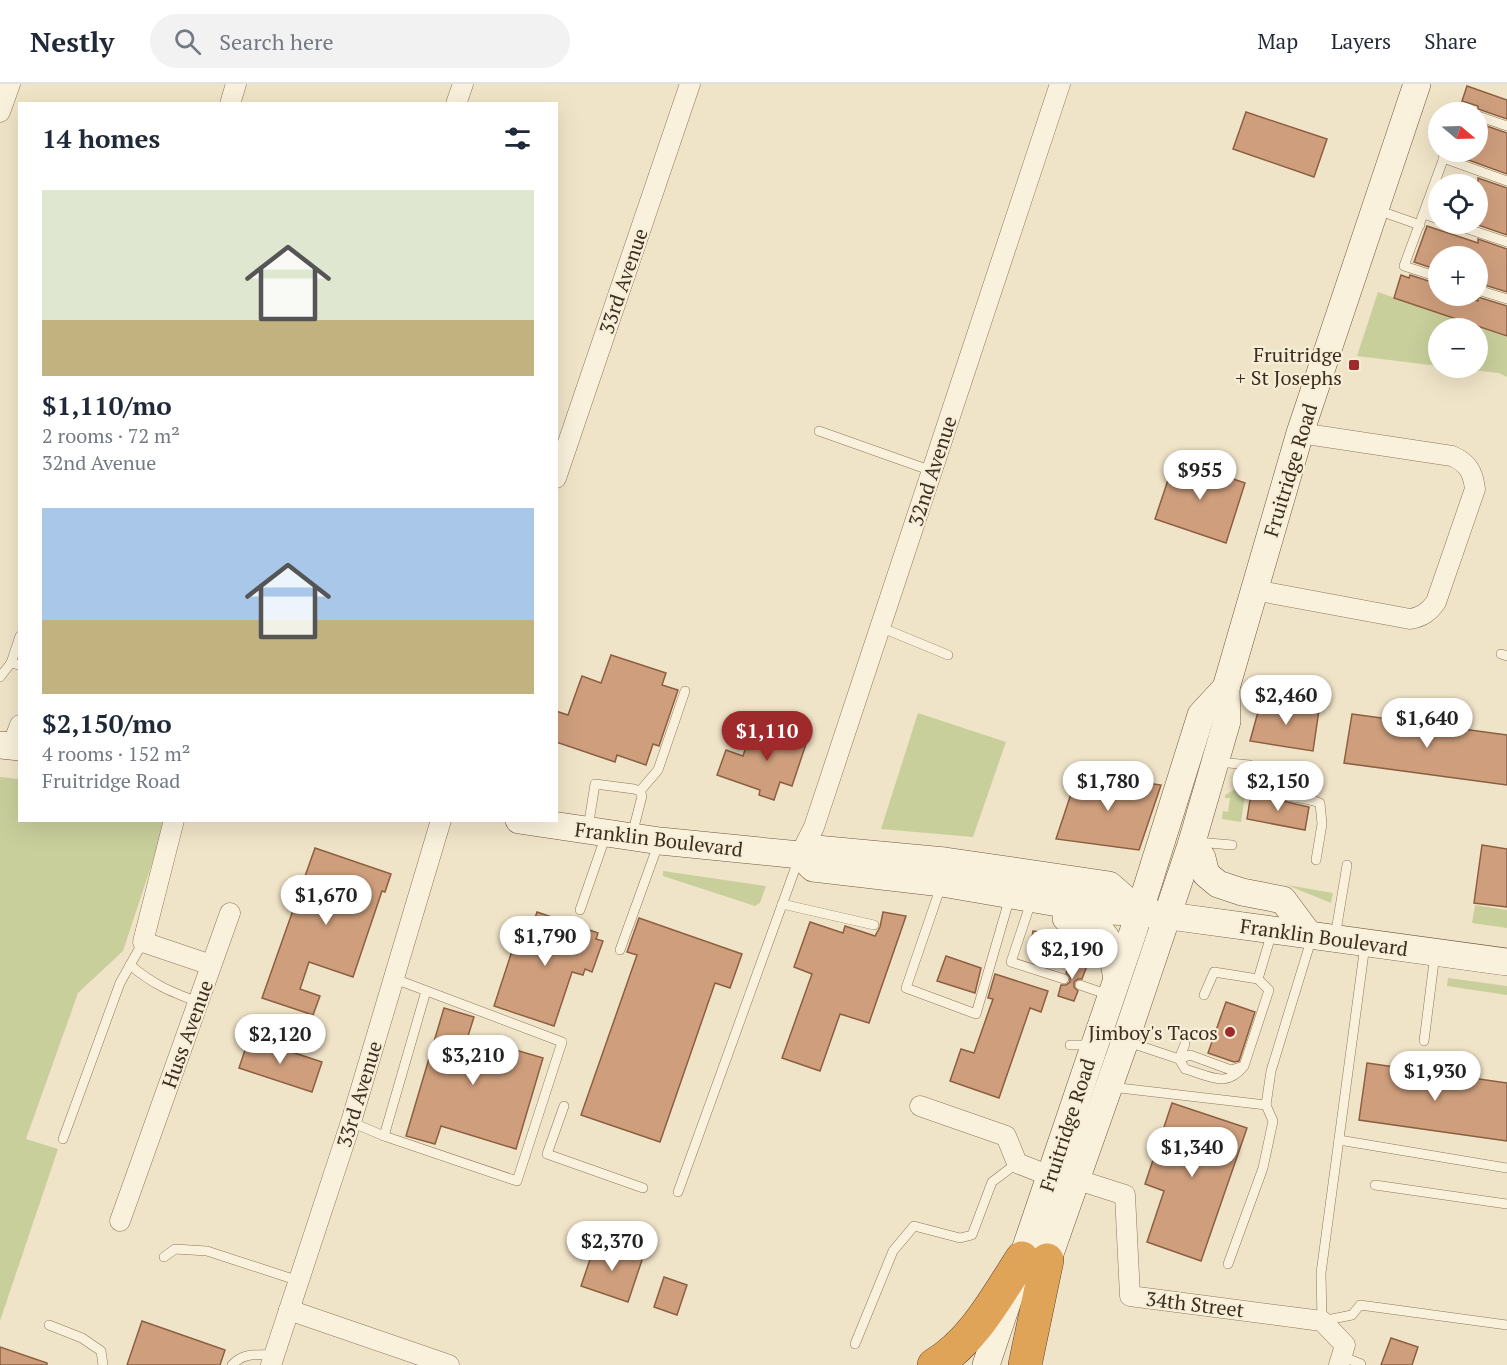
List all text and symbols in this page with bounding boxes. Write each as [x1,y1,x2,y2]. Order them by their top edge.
search box [150,14,570,68]
text: Nestly [30,23,114,60]
icon: search [171,25,204,58]
text: Search here [219,27,334,56]
text: Map [1257,27,1298,55]
text: Layers [1331,27,1391,55]
text: Share [1424,27,1477,55]
north arrow [1428,102,1488,162]
map controls [1428,102,1488,378]
text: 14 homes [42,121,160,155]
icon: filters [501,122,534,155]
button: locate [1428,174,1488,234]
street label: 33rd Avenue [592,225,654,337]
icon: home [234,229,342,337]
button: + [1428,246,1488,306]
button: − [1428,318,1488,378]
place label: Fruitridge + St Josephs [1235,341,1342,391]
marker: Fruitridge + St Josephs [1347,358,1361,372]
text: $1,110/mo [42,388,172,422]
street label: Fruitridge Road [1257,400,1323,540]
street label: 32nd Avenue [902,412,962,530]
text: 2 rooms · 72 m² [42,422,180,449]
text: 32nd Avenue [42,449,156,476]
pin: $955 [1164,450,1236,501]
text: $955 [1177,456,1223,483]
icon: home [234,547,342,655]
pin: $2,460 [1237,675,1335,726]
text: $2,460 [1255,681,1317,708]
pin: $1,640 [1378,698,1476,749]
text: $1,640 [1396,704,1458,731]
text: $2,150/mo [42,706,172,740]
pin: $1,110 [718,711,816,762]
text: $1,110 [736,717,798,744]
text: 4 rooms · 152 m² [42,740,190,767]
pin: $1,780 [1059,761,1157,812]
pin: $2,150 [1229,761,1327,812]
text: Fruitridge Road [42,767,180,794]
text: $1,780 [1077,767,1139,794]
text: $2,150 [1247,767,1309,794]
street label: Franklin Boulevard [573,815,745,863]
pin: $1,670 [277,875,375,926]
text: $1,670 [295,881,357,908]
street label: Franklin Boulevard [1238,912,1410,962]
pin: $1,790 [496,916,594,967]
text: $1,790 [514,922,576,949]
pin: $2,190 [1023,929,1121,980]
text: $2,190 [1041,935,1103,962]
street label: Huss Avenue [155,976,219,1092]
pin: $2,120 [231,1014,329,1065]
place label: Jimboy's Tacos [1088,1019,1218,1046]
text: $2,120 [249,1020,311,1047]
marker: Jimboy's Tacos [1223,1025,1237,1039]
pin: $3,210 [424,1035,522,1086]
street label: 33rd Avenue [330,1037,388,1151]
text: $3,210 [442,1041,504,1068]
pin: $1,930 [1386,1051,1484,1102]
street label: Fruitridge Road [1033,1055,1101,1195]
text: $1,930 [1404,1057,1466,1084]
pin: $1,340 [1143,1127,1241,1178]
text: $1,340 [1161,1133,1223,1160]
pin: $2,370 [563,1221,661,1272]
text: $2,370 [581,1227,643,1254]
street label: 34th Street [1144,1285,1246,1323]

